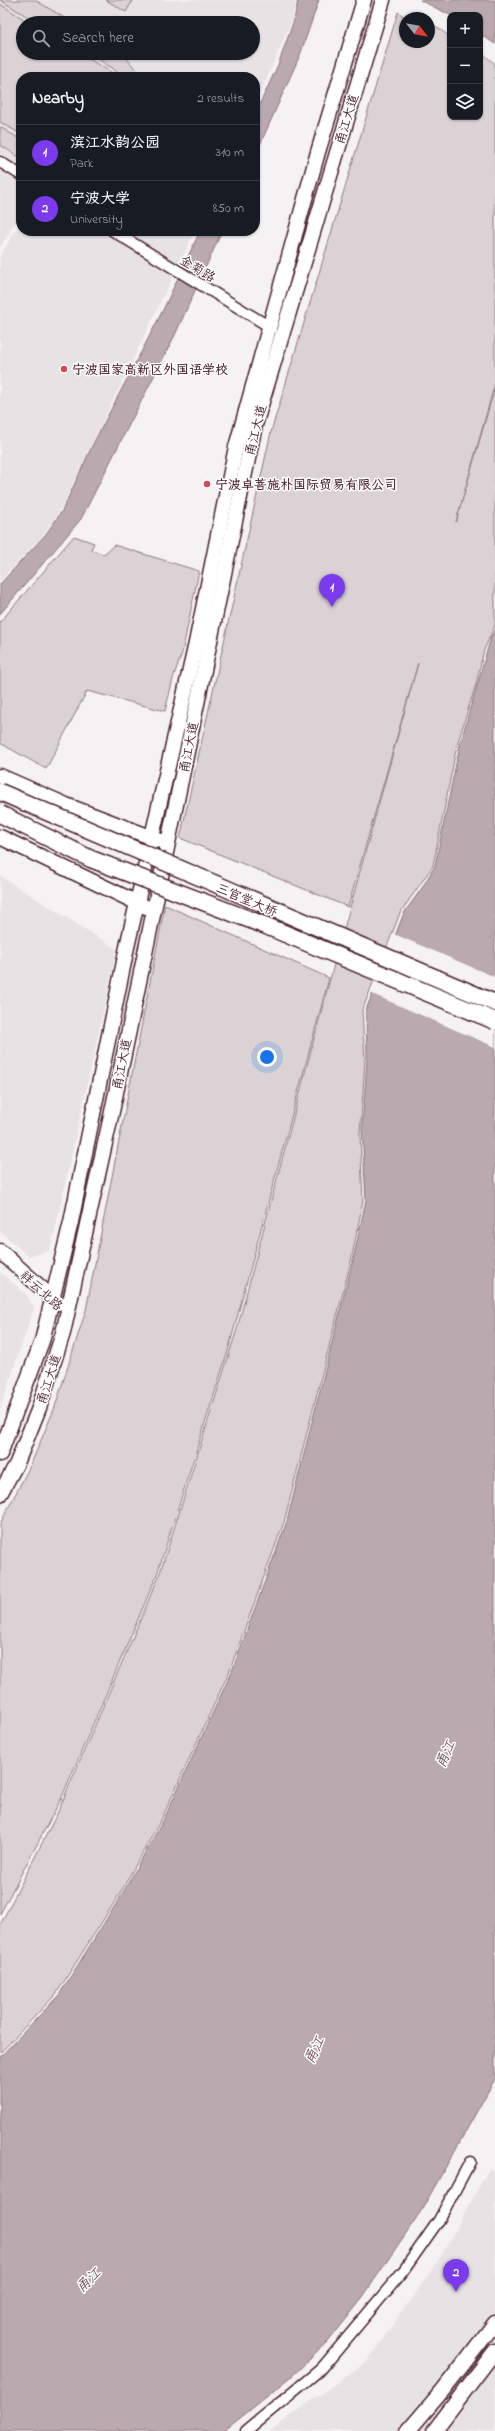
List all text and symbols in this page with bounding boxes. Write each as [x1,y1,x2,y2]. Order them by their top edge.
north arrow [399,12,435,48]
map controls [447,12,483,120]
button: + [447,12,483,48]
search box [16,16,260,60]
icon: search [30,27,52,49]
text: Search here [62,27,134,49]
button: − [447,48,483,84]
button: layers [447,84,483,120]
text: Nearby [32,86,84,111]
text: 2 results [197,89,244,108]
street label: 甬江大道 [331,92,364,147]
text: 滨江水韵公园 [70,132,160,154]
text: 1 [43,143,47,162]
text: 310 m [216,143,244,162]
text: Park [70,154,94,173]
text: 宁波大学 [70,188,130,210]
text: 2 [42,199,48,218]
text: 850 m [213,199,244,218]
text: University [70,210,123,229]
street label: 金菊路 [176,251,219,287]
place label: 宁波国家高新区外国语学校 [72,361,228,380]
marker: 宁波国家高新区外国语学校 [59,364,69,374]
street label: 甬江大道 [241,403,272,458]
place label: 宁波卓菩施朴国际贸易有限公司 [215,476,397,495]
marker: 宁波卓菩施朴国际贸易有限公司 [202,479,212,489]
pin: 1 [319,574,345,607]
street label: 甬江大道 [175,720,204,775]
street label: 三官堂大桥 [213,879,280,922]
street label: 甬江大道 [108,1037,137,1092]
your location [257,1047,277,1067]
street label: 祥云北路 [15,1267,67,1316]
street label: 甬江大道 [32,1352,66,1407]
water label: 甬江 [431,1737,462,1772]
water label: 甬江 [300,2033,331,2068]
pin: 2 [443,2259,469,2292]
water label: 甬江 [72,2263,107,2298]

